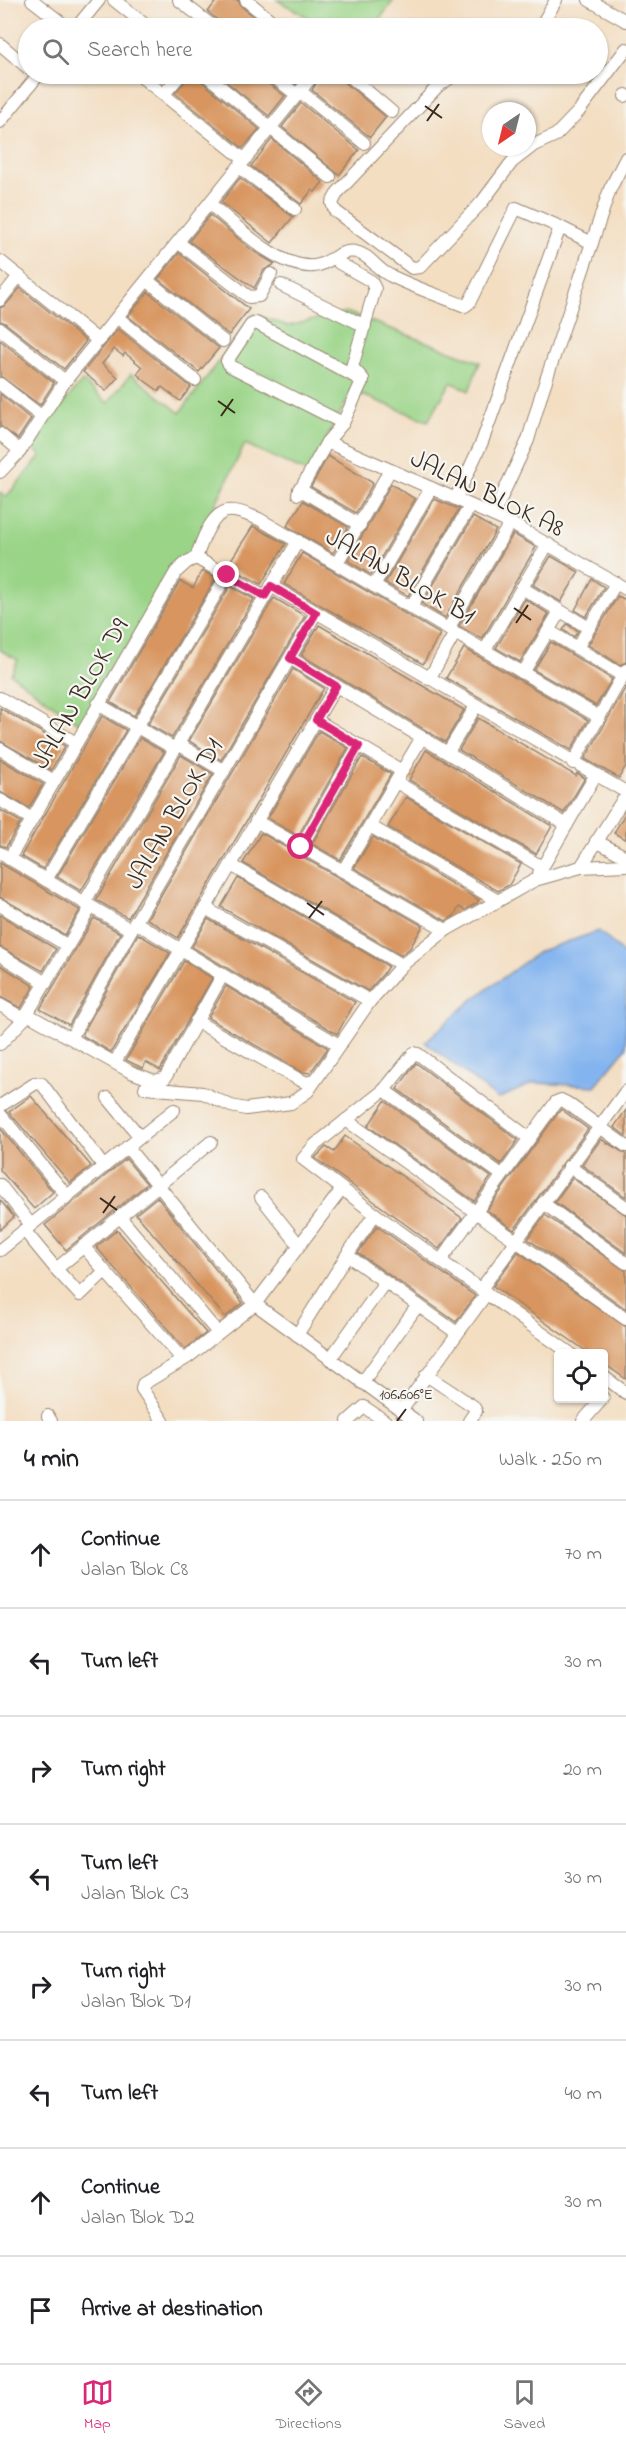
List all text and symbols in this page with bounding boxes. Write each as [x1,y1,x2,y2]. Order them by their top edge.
search box [18,18,608,84]
icon: search [39,35,72,68]
text: Search here [87,35,192,67]
north arrow [482,102,536,156]
street label: JALAN BLOK A8 [403,441,570,549]
street label: JALAN BLOK B1 [317,519,482,636]
route end [213,561,239,587]
street label: JALAN BLOK D9 [23,612,140,777]
street label: JALAN BLOK D1 [117,732,234,897]
route start [287,833,313,859]
map controls [554,1349,608,1403]
button: locate [554,1349,608,1403]
text: 106.606°E [379,1384,433,1406]
text: 4 min [24,1441,79,1479]
text: Walk · 250 m [499,1446,602,1475]
text: Continue [81,1524,160,1556]
icon: ahead [24,1538,57,1571]
text: 70 m [565,1540,602,1569]
text: Jalan Blok C8 [81,1556,188,1585]
icon: left [24,1646,57,1679]
text: Turn left [81,1646,158,1678]
text: 30 m [565,1648,602,1677]
icon: right [24,1754,57,1787]
text: Turn right [81,1754,166,1786]
text: 20 m [563,1756,602,1785]
text: Turn left [81,1848,158,1880]
icon: left [24,1862,57,1895]
text: 30 m [565,1864,602,1893]
text: Jalan Blok C3 [81,1880,189,1909]
text: Turn right [81,1956,166,1988]
icon: right [24,1970,57,2003]
text: 30 m [565,1972,602,2001]
text: Jalan Blok D1 [81,1988,191,2017]
icon: left [24,2078,57,2111]
text: Turn left [81,2078,158,2110]
text: 40 m [565,2080,602,2109]
text: Continue [81,2172,160,2204]
icon: ahead [24,2186,57,2219]
text: 30 m [565,2188,602,2217]
text: Jalan Blok D2 [81,2204,194,2233]
icon: arrive [24,2294,57,2327]
text: Arrive at destination [81,2294,263,2326]
tab: Map [81,2376,114,2436]
tab: Directions [275,2376,342,2436]
tab: Saved [503,2376,545,2436]

